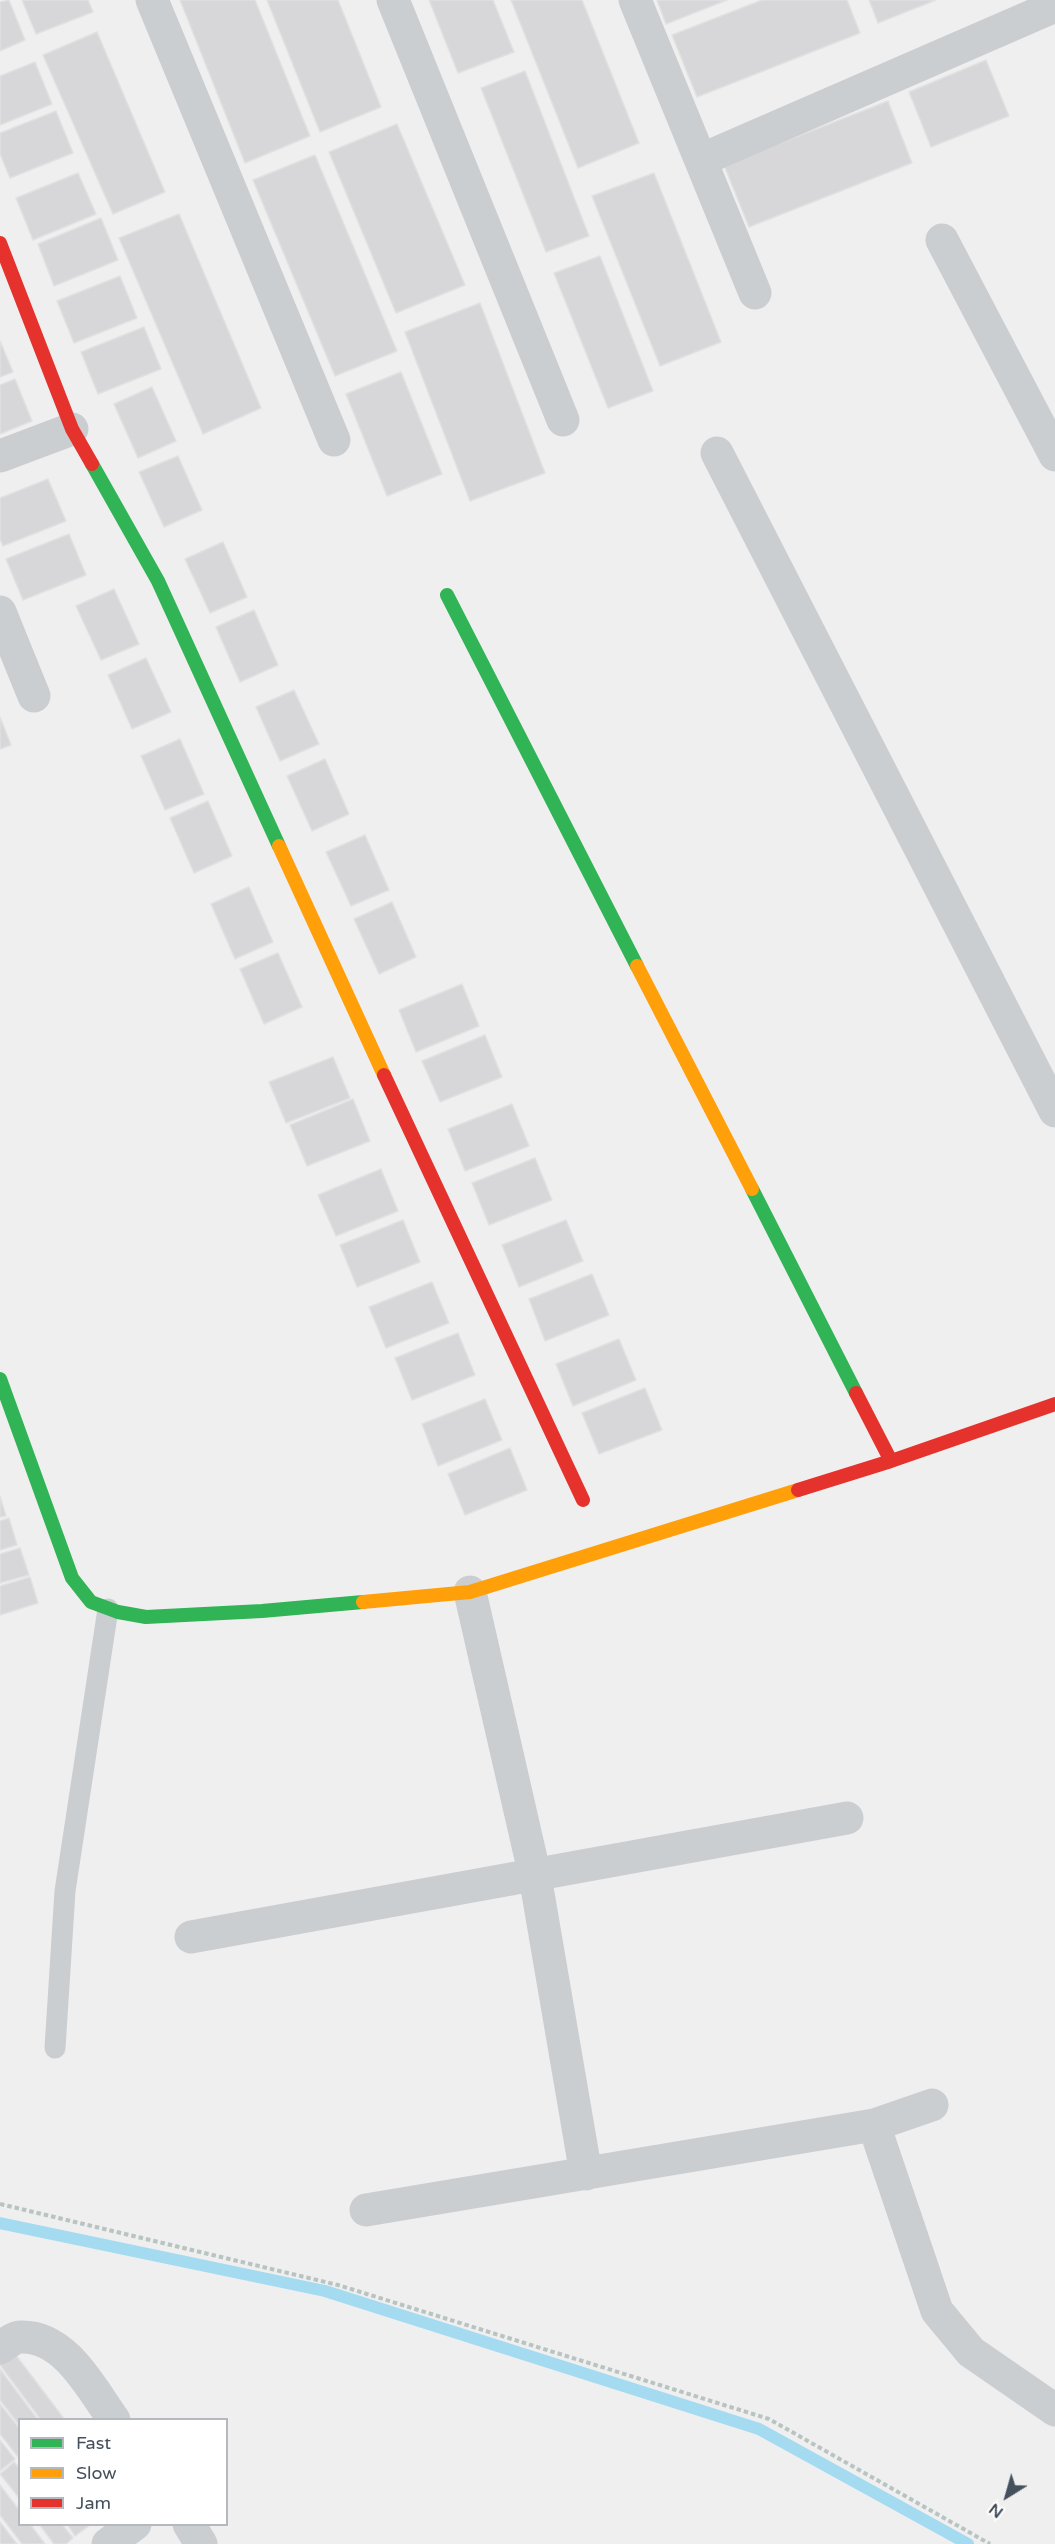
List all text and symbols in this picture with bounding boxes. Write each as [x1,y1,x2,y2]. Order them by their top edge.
legend [18,2418,228,2526]
text: Fast [76,2432,111,2454]
text: Slow [76,2462,117,2484]
north arrow [977,2466,1037,2526]
text: Jam [76,2492,111,2514]
text: N [985,2499,1007,2522]

